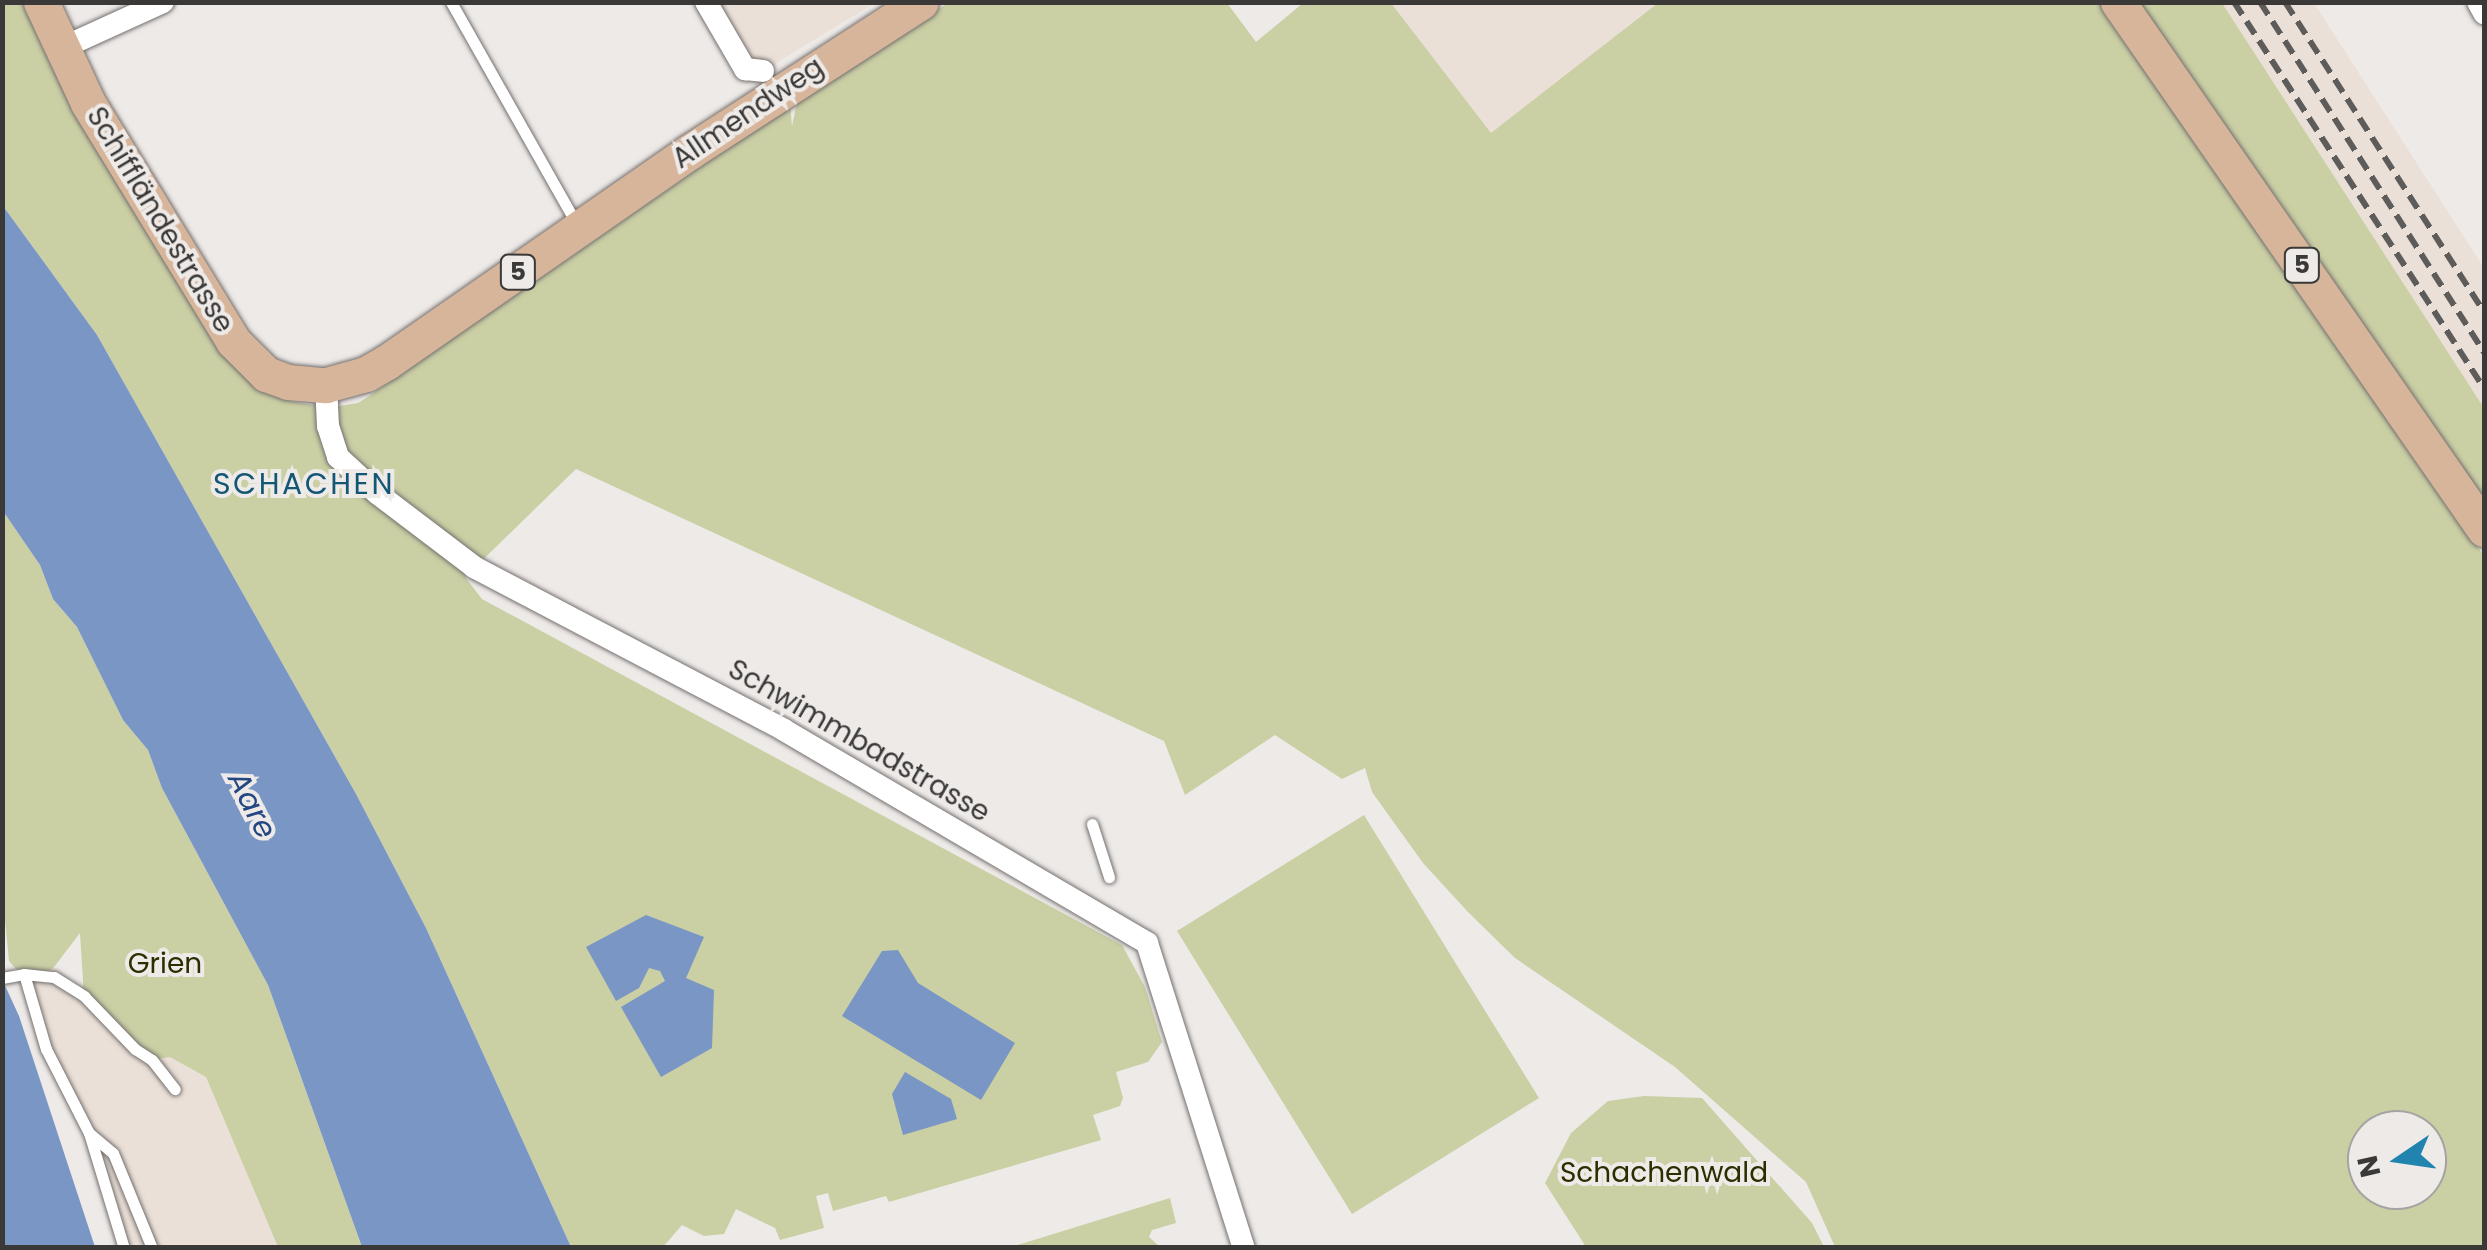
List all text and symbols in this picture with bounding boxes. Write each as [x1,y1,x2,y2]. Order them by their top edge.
street label: Allmendweg [666,50,830,176]
street label: Schiffländestrasse [79,101,241,339]
road number: 5 [2282,245,2322,285]
road number: 5 [498,252,538,292]
district label: SCHACHEN [213,466,395,502]
street label: Schwimmbadstrasse [722,652,996,830]
water label: Aare [220,766,284,844]
park label: Grien [128,947,202,981]
north arrow [2347,1110,2447,1210]
text: N [2348,1152,2391,1181]
park label: Schachenwald [1560,1156,1768,1190]

